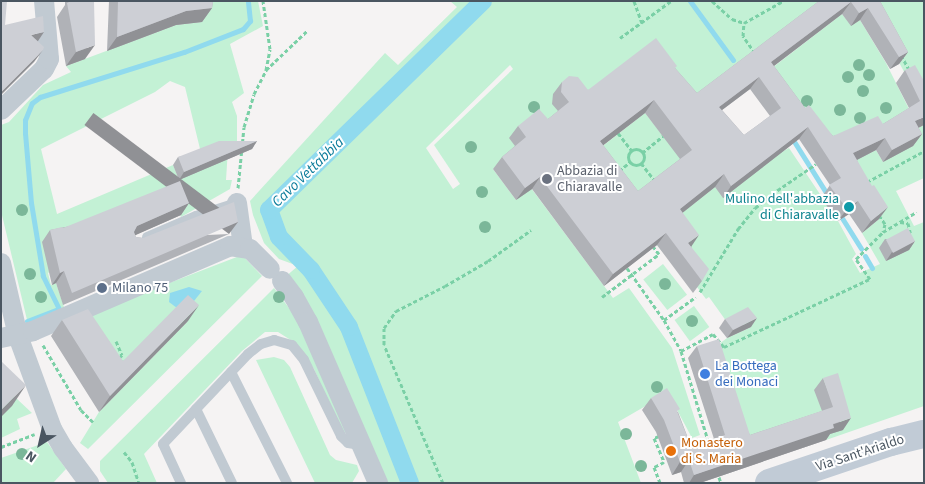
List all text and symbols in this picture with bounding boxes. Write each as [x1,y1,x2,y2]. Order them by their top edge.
water label: Cavo Vettabbia [268,133,348,211]
place label: Abbazia di Chiaravalle [557,163,622,196]
marker: Abbazia di Chiaravalle [541,173,553,185]
place label: Mulino dell'abbazia di Chiaravalle [725,191,839,223]
marker: Mulino dell'abbazia di Chiaravalle [843,201,855,213]
place label: Milano 75 [112,280,168,296]
marker: Milano 75 [96,282,108,294]
place label: La Bottega dei Monaci [715,358,778,391]
marker: La Bottega dei Monaci [699,368,711,380]
north arrow [15,419,65,469]
street label: Via Sant'Arialdo [814,431,906,475]
place label: Monastero di S. Maria [681,435,743,468]
text: N [22,445,41,467]
marker: Monastero di S. Maria [665,445,677,457]

